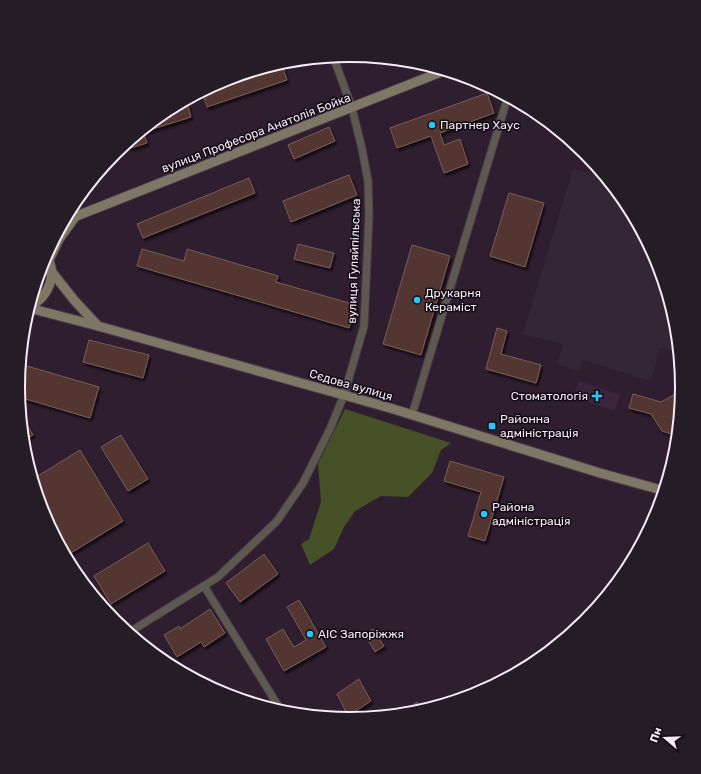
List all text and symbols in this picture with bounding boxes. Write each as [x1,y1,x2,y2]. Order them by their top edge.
street label: вулиця Професора Анатолія Бойка [159,90,353,176]
place label: Партнер Хаус [440,118,520,132]
marker: Партнер Хаус [427,120,437,130]
street label: вулиця Гуляйпільська [345,198,363,324]
place label: Друкарня Кераміст [425,286,481,314]
marker: Друкарня Кераміст [412,295,422,305]
street label: Сєдова вулиця [308,366,394,404]
place label: Стоматологія [511,389,588,403]
marker: Стоматологія [591,390,603,402]
place label: Районна адміністрація [500,412,579,440]
marker: Районна адміністрація [487,421,497,431]
place label: Района адміністрація [492,500,571,528]
marker: Района адміністрація [479,509,489,519]
place label: АІС Запоріжжя [318,627,404,641]
marker: АІС Запоріжжя [305,629,315,639]
north arrow [645,718,685,758]
text: Пн [647,726,665,744]

